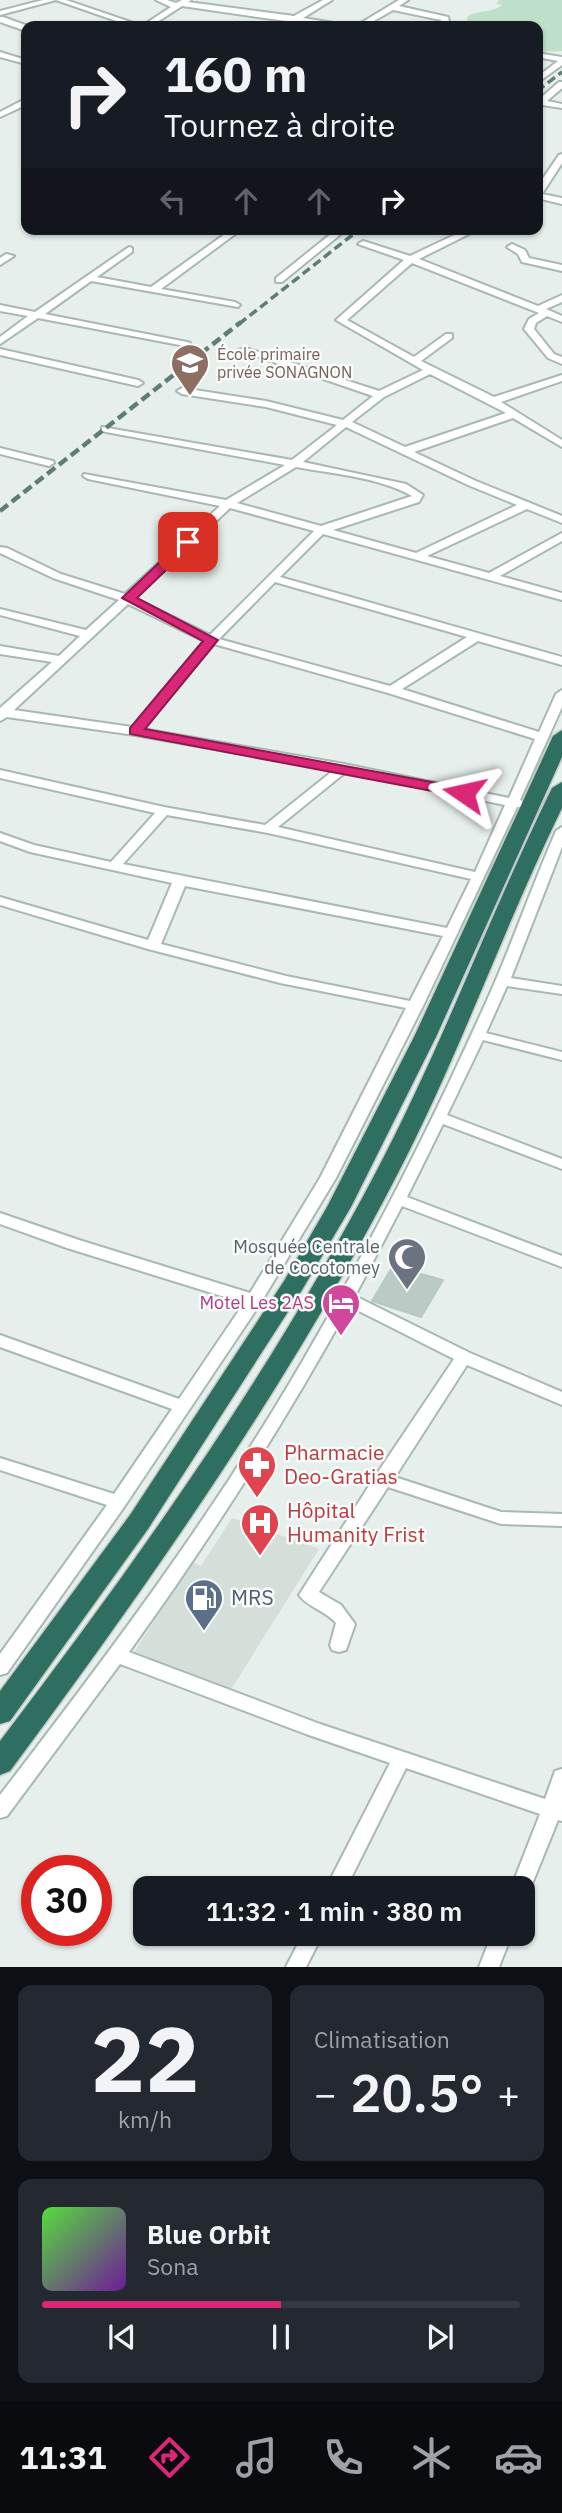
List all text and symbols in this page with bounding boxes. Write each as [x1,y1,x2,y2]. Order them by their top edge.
text: 160 m [164,42,308,105]
icon: right [49,49,140,140]
text: Tournez à droite [164,104,395,146]
icon: left [154,182,192,220]
icon: ahead [227,182,265,220]
icon: ahead [300,182,338,220]
icon: right [373,182,411,220]
school or university icon: École primaire privée SONAGNON [169,342,211,397]
place label: École primaire privée SONAGNON [217,343,352,382]
pin [158,512,218,572]
icon: arrive [169,523,207,561]
position arrow [427,756,501,830]
place label: Mosquée Centrale de Cocotomey [233,1235,380,1279]
mosque icon: Mosquée Centrale de Cocotomey [386,1236,428,1291]
hotel icon: Motel Les 2AS [320,1282,362,1337]
place label: Motel Les 2AS [200,1291,314,1314]
place label: Pharmacie Deo-Gratias [284,1438,398,1490]
pharmacy icon: Pharmacie Deo-Gratias [236,1444,278,1499]
place label: Hôpital Humanity Frist [287,1496,425,1548]
hospital icon: Hôpital Humanity Frist [239,1502,281,1557]
fuel station icon: MRS [183,1577,225,1632]
place label: MRS [231,1583,274,1611]
speed limit sign: 30 [21,1855,112,1946]
text: 11:32 · 1 min · 380 m [206,1894,462,1928]
text: 22 [90,1999,200,2117]
text: Climatisation [314,2024,450,2054]
text: 20.5° [350,2059,484,2126]
text: − [314,2069,337,2118]
text: + [497,2069,520,2118]
text: km/h [118,2104,172,2134]
text: Blue Orbit [147,2217,271,2251]
text: Sona [147,2251,199,2281]
icon: previous [103,2318,141,2356]
icon: pause [262,2318,300,2356]
icon: next [421,2318,459,2356]
icon: directions [145,2433,194,2482]
icon: music [232,2433,281,2482]
icon: phone [319,2433,368,2482]
icon: climate [407,2433,456,2482]
icon: car [494,2433,543,2482]
text: 11:31 [19,2436,107,2478]

